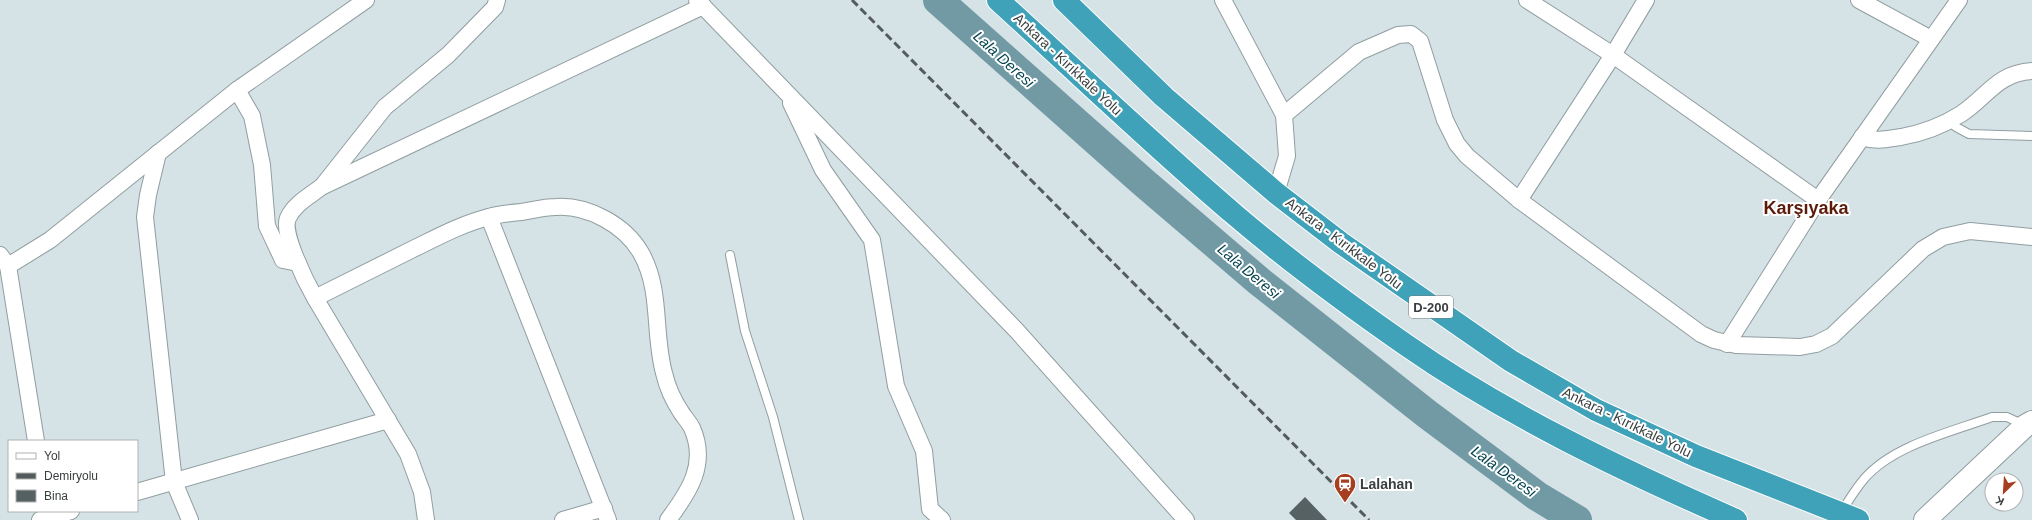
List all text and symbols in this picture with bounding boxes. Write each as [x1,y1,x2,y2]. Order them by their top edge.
street label: Ankara - Kırıkkale Yolu [1011,10,1125,118]
water label: Lala Deresi [970,27,1038,91]
street label: Ankara - Kırıkkale Yolu [1283,194,1405,292]
district label: Karşıyaka [1763,198,1850,218]
water label: Lala Deresi [1214,240,1284,302]
road number: D-200 [1409,296,1453,318]
street label: Ankara - Kırıkkale Yolu [1560,384,1694,460]
legend [8,440,138,512]
water label: Lala Deresi [1468,442,1540,501]
text: Yol [44,449,60,463]
text: Demiryolu [44,469,98,483]
station icon: Lalahan [1332,471,1358,504]
north arrow [1984,472,2024,512]
place label: Lalahan [1360,476,1413,492]
text: Bina [44,489,68,503]
text: K [1994,494,2006,508]

